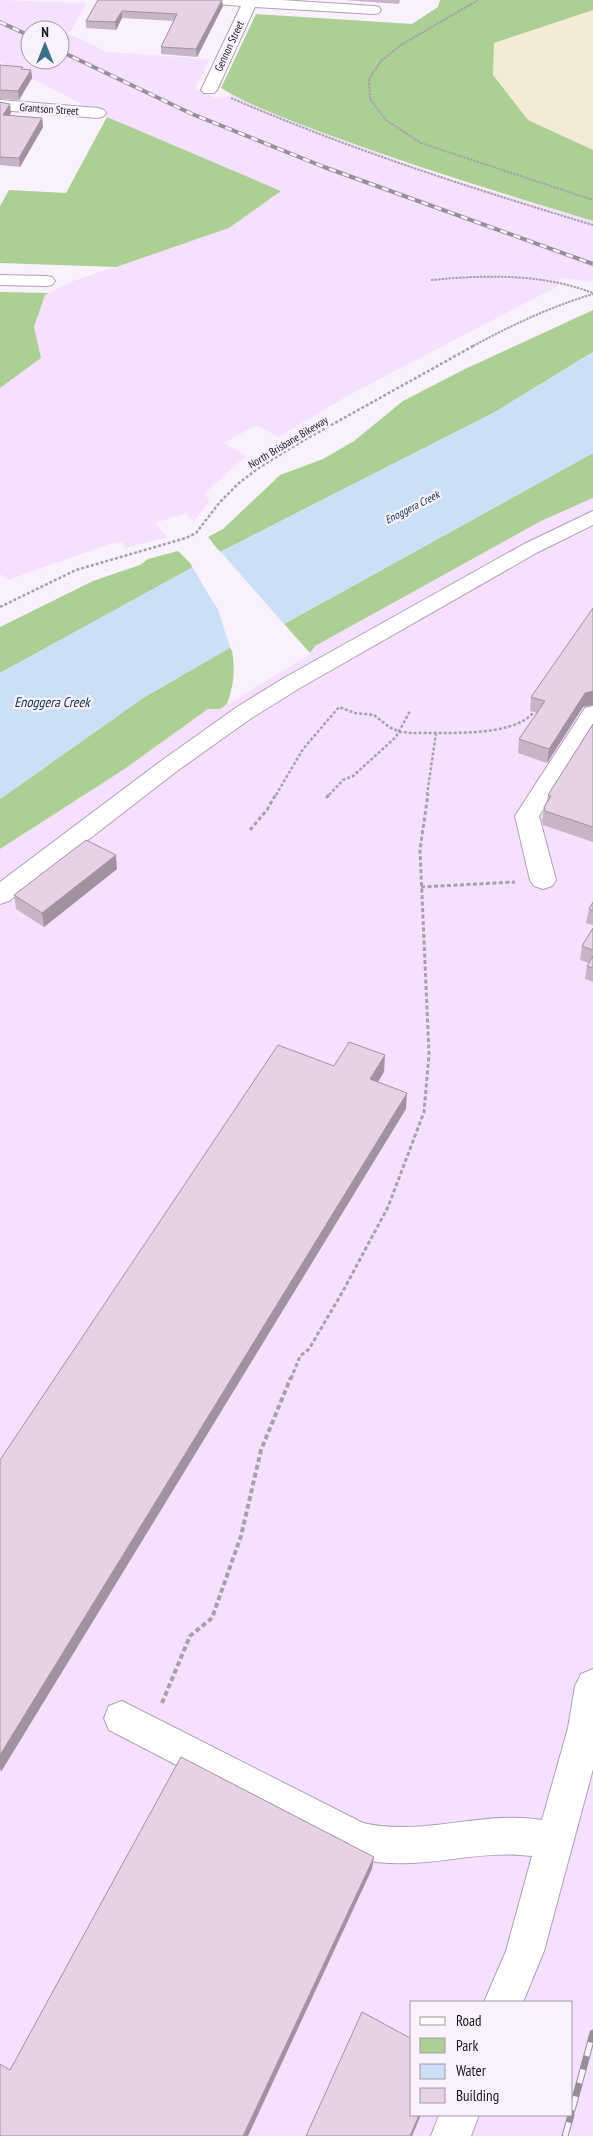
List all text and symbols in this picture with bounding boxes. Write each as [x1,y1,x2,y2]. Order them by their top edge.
street label: Gennon Street [211,18,247,74]
north arrow [20,20,70,70]
text: N [41,23,49,41]
street label: Grantson Street [19,100,79,118]
street label: North Brisbane Bikeway [246,412,331,471]
water label: Enoggera Creek [382,487,443,527]
water label: Enoggera Creek [14,693,91,711]
legend [410,2001,573,2116]
text: Road [456,2011,482,2030]
text: Park [456,2036,478,2055]
text: Water [456,2061,487,2080]
text: Building [456,2086,499,2105]

